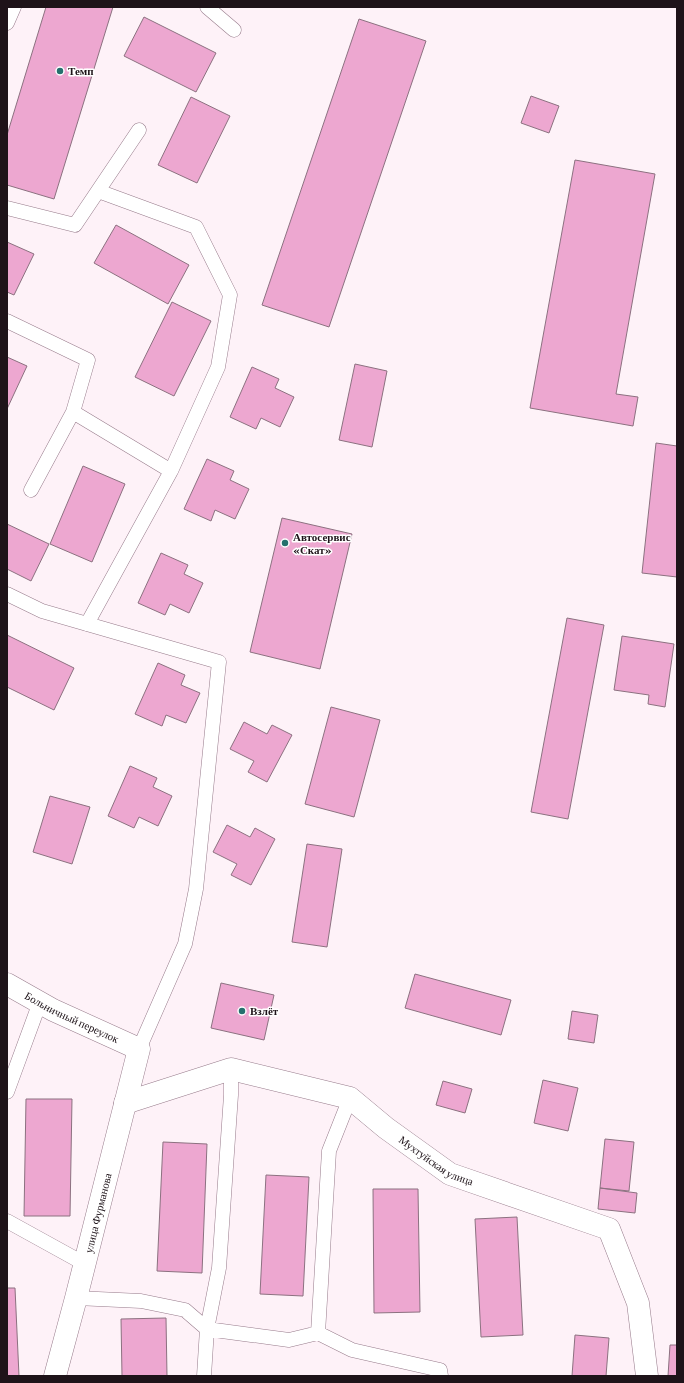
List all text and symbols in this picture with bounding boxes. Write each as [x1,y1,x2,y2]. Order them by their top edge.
place label: Темп [68,65,94,77]
marker: Темп [55,66,65,76]
place label: Автосервис «Скат» [293,531,351,556]
marker: Автосервис «Скат» [280,538,290,548]
street label: Больничный переулок [23,989,121,1045]
place label: Взлёт [250,1005,279,1017]
marker: Взлёт [237,1006,247,1016]
street label: Мухтуйская улица [397,1133,475,1188]
street label: улица Фурманова [82,1172,114,1254]

